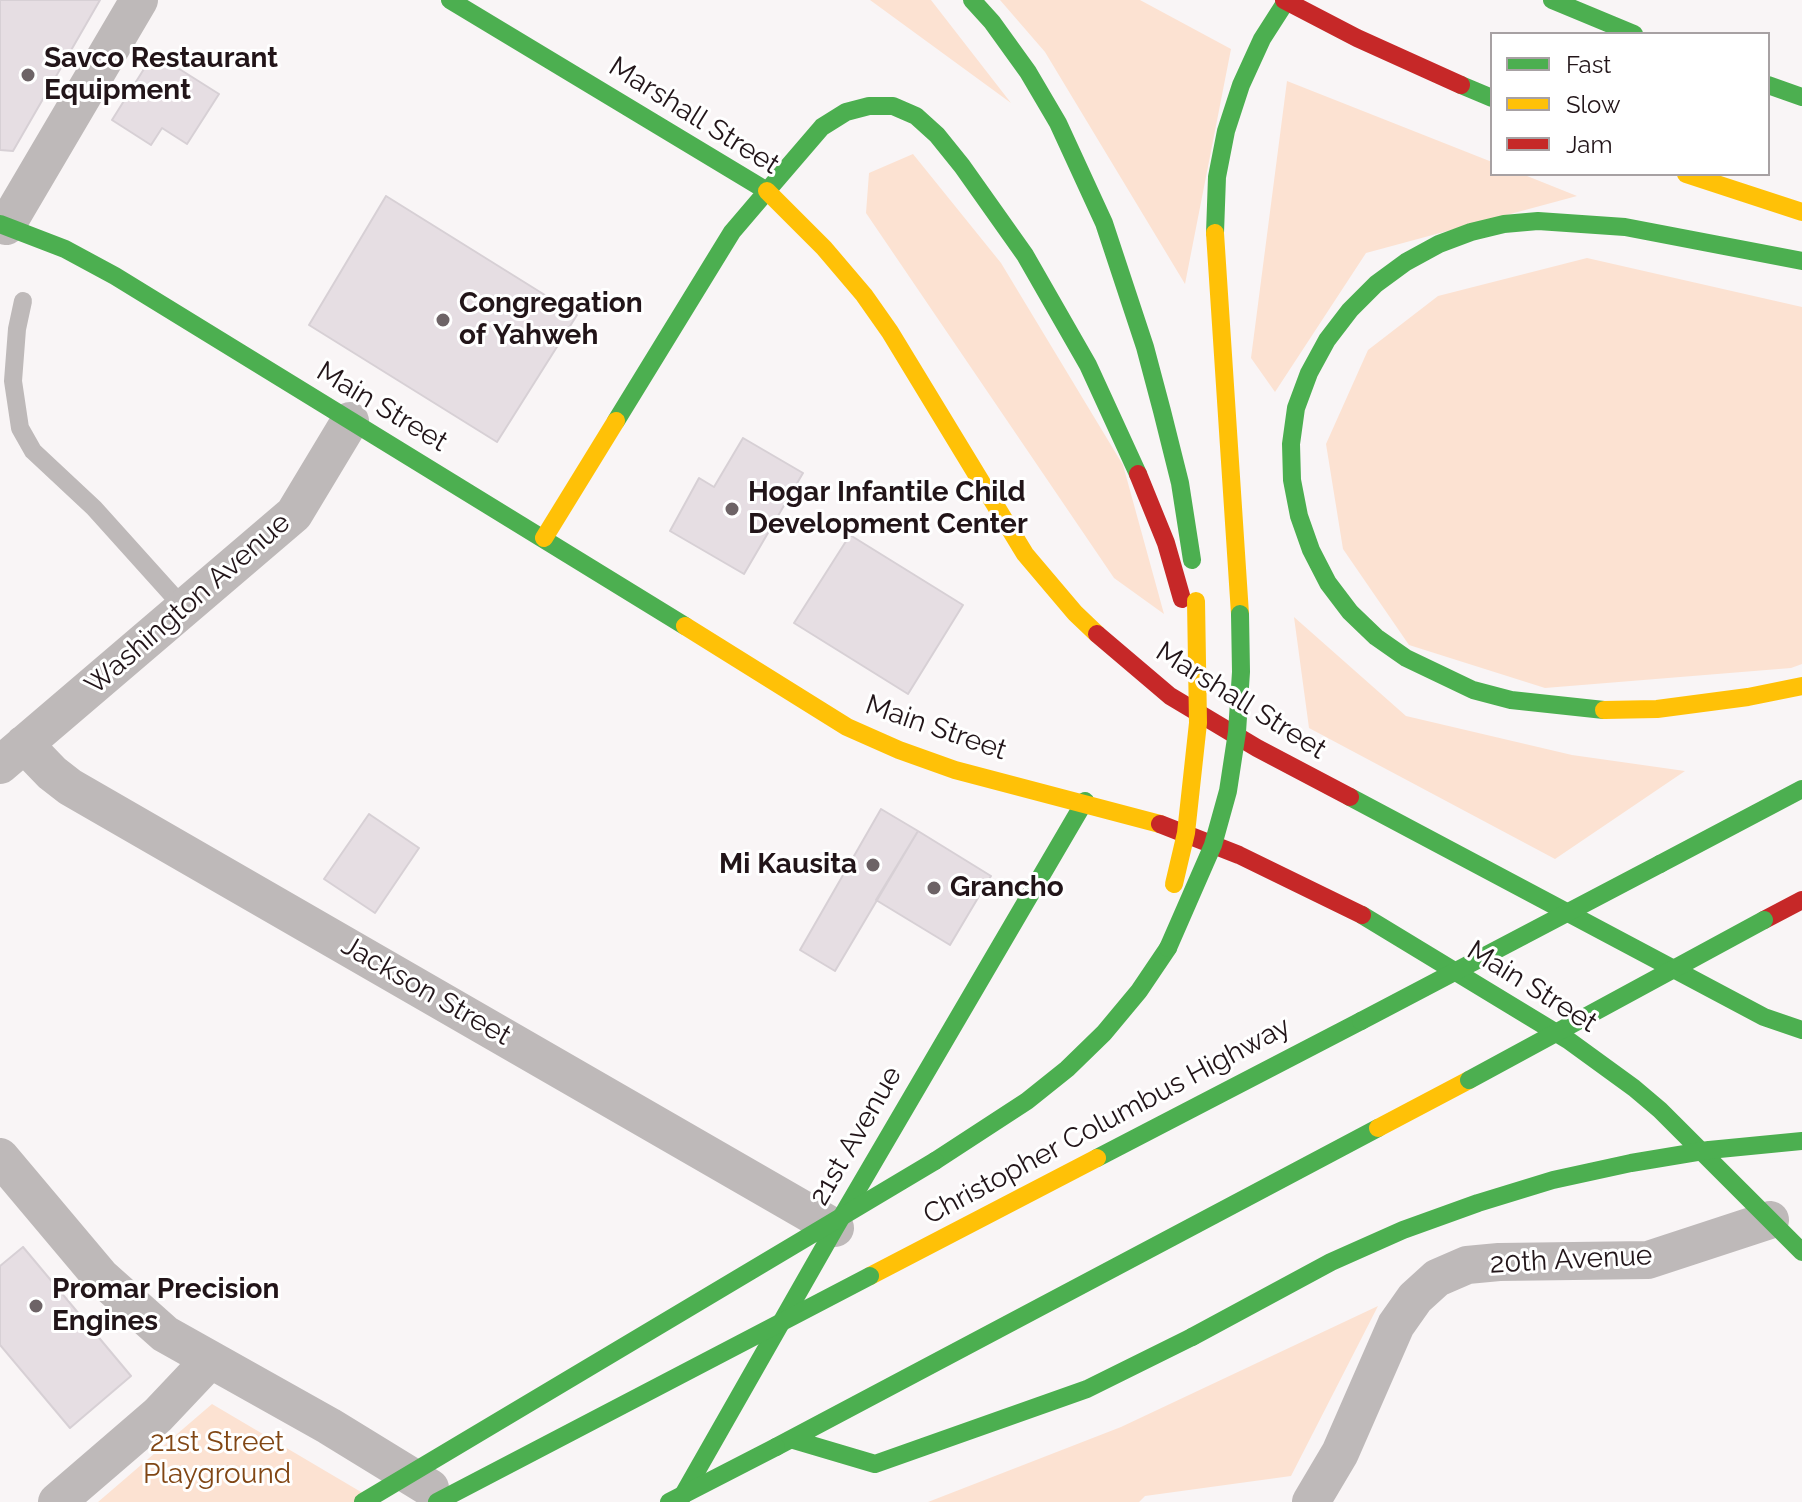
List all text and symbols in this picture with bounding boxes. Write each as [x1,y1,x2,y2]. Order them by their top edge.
legend [1490,32,1770,176]
place label: Savco Restaurant Equipment [44,42,278,108]
street label: Marshall Street [603,50,785,182]
text: Fast [1566,50,1611,79]
marker: Savco Restaurant Equipment [19,66,37,84]
text: Slow [1566,90,1620,119]
text: Jam [1566,130,1612,159]
place label: Congregation of Yahweh [459,287,643,353]
marker: Congregation of Yahweh [434,311,452,329]
street label: Main Street [310,355,454,459]
place label: Hogar Infantile Child Development Center [748,476,1028,542]
marker: Hogar Infantile Child Development Center [723,500,741,518]
street label: Washington Avenue [79,506,297,702]
street label: Marshall Street [1150,635,1332,767]
street label: Main Street [861,688,1011,768]
place label: Mi Kausita [719,848,857,882]
marker: Mi Kausita [864,856,882,874]
place label: Grancho [950,871,1064,905]
marker: Grancho [925,879,943,897]
street label: Jackson Street [335,929,517,1053]
street label: Main Street [1461,934,1603,1040]
street label: Christopher Columbus Highway [918,1010,1296,1232]
street label: 21st Avenue [803,1061,909,1211]
street label: 20th Avenue [1489,1239,1653,1281]
place label: Promar Precision Engines [52,1273,279,1339]
marker: Promar Precision Engines [27,1297,45,1315]
park label: 21st Street Playground [143,1426,291,1492]

